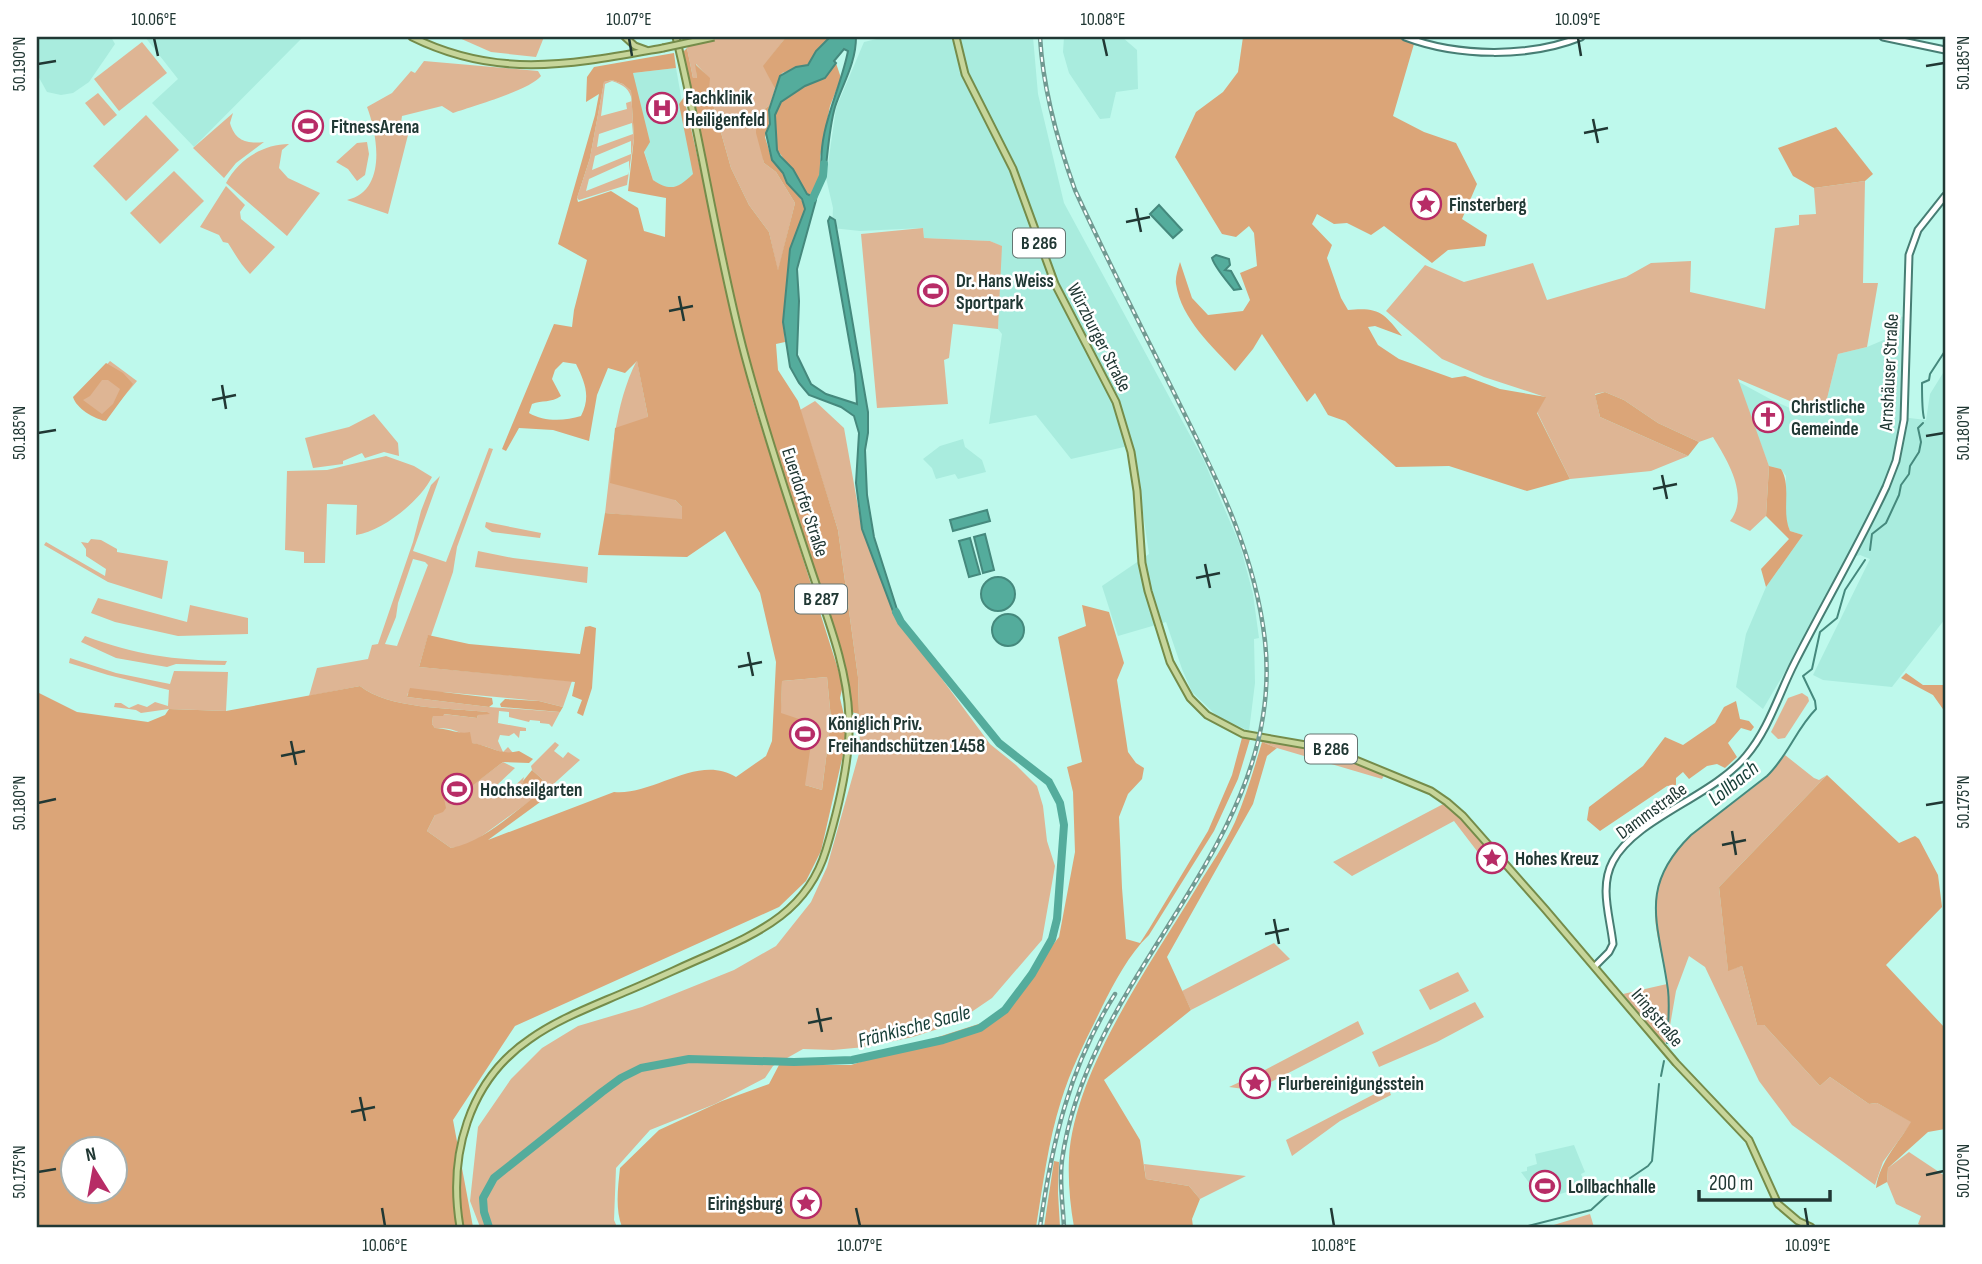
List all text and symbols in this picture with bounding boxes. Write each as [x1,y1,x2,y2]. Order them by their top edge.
text: 10.06°E [131,9,177,30]
text: 10.07°E [606,9,652,30]
text: 10.08°E [1080,9,1126,30]
text: 10.09°E [1555,9,1601,30]
text: 50.190°N [9,36,30,92]
text: 50.185°N [1953,36,1974,90]
place label: Fachklinik Heiligenfeld [685,87,765,132]
hospital icon: Fachklinik Heiligenfeld [645,91,679,125]
sports icon: FitnessArena [291,109,325,143]
place label: FitnessArena [331,116,419,139]
place icon: Finsterberg [1409,187,1443,221]
place label: Finsterberg [1449,194,1527,217]
road number: B 286 [1013,229,1065,258]
place label: Dr. Hans Weiss Sportpark [956,270,1054,315]
sports icon: Dr. Hans Weiss Sportpark [916,274,950,308]
street label: Würzburger Straße [1061,280,1136,396]
street label: Arnshäuser Straße [1875,313,1904,432]
place label: Christliche Gemeinde [1791,396,1865,441]
church icon: Christliche Gemeinde [1751,400,1785,434]
text: 50.180°N [1953,405,1974,461]
text: 50.185°N [9,406,30,460]
street label: Euerdorfer Straße [776,445,833,560]
road number: B 287 [795,584,847,614]
place label: Königlich Priv. Freihandschützen 1458 [828,713,985,758]
sports icon: Königlich Priv. Freihandschützen 1458 [788,717,822,751]
road number: B 286 [1305,734,1357,764]
water label: Lollbach [1703,755,1764,811]
sports icon: Hochseilgarten [440,772,474,806]
text: 50.180°N [9,775,30,831]
text: 50.175°N [1953,775,1974,829]
street label: Dammstraße [1612,778,1692,845]
place label: Hochseilgarten [480,779,583,802]
place icon: Hohes Kreuz [1475,841,1509,875]
place label: Hohes Kreuz [1515,848,1599,871]
street label: Iringstraße [1626,984,1688,1052]
water label: Fränkische Saale [855,999,973,1054]
place icon: Flurbereinigungsstein [1238,1066,1272,1100]
place label: Flurbereinigungsstein [1278,1073,1424,1096]
north arrow [60,1134,130,1204]
text: N [84,1143,98,1167]
text: 50.170°N [1953,1144,1974,1198]
text: 50.175°N [9,1145,30,1199]
scale bar [1699,1159,1830,1203]
sports icon: Lollbachhalle [1528,1169,1562,1203]
text: 200 m [1709,1171,1753,1196]
place label: Lollbachhalle [1568,1176,1656,1199]
place icon: Eiringsburg [789,1186,823,1220]
place label: Eiringsburg [707,1193,783,1216]
text: 10.06°E [362,1235,408,1256]
text: 10.07°E [837,1235,883,1256]
text: 10.08°E [1311,1235,1357,1256]
text: 10.09°E [1785,1235,1831,1256]

